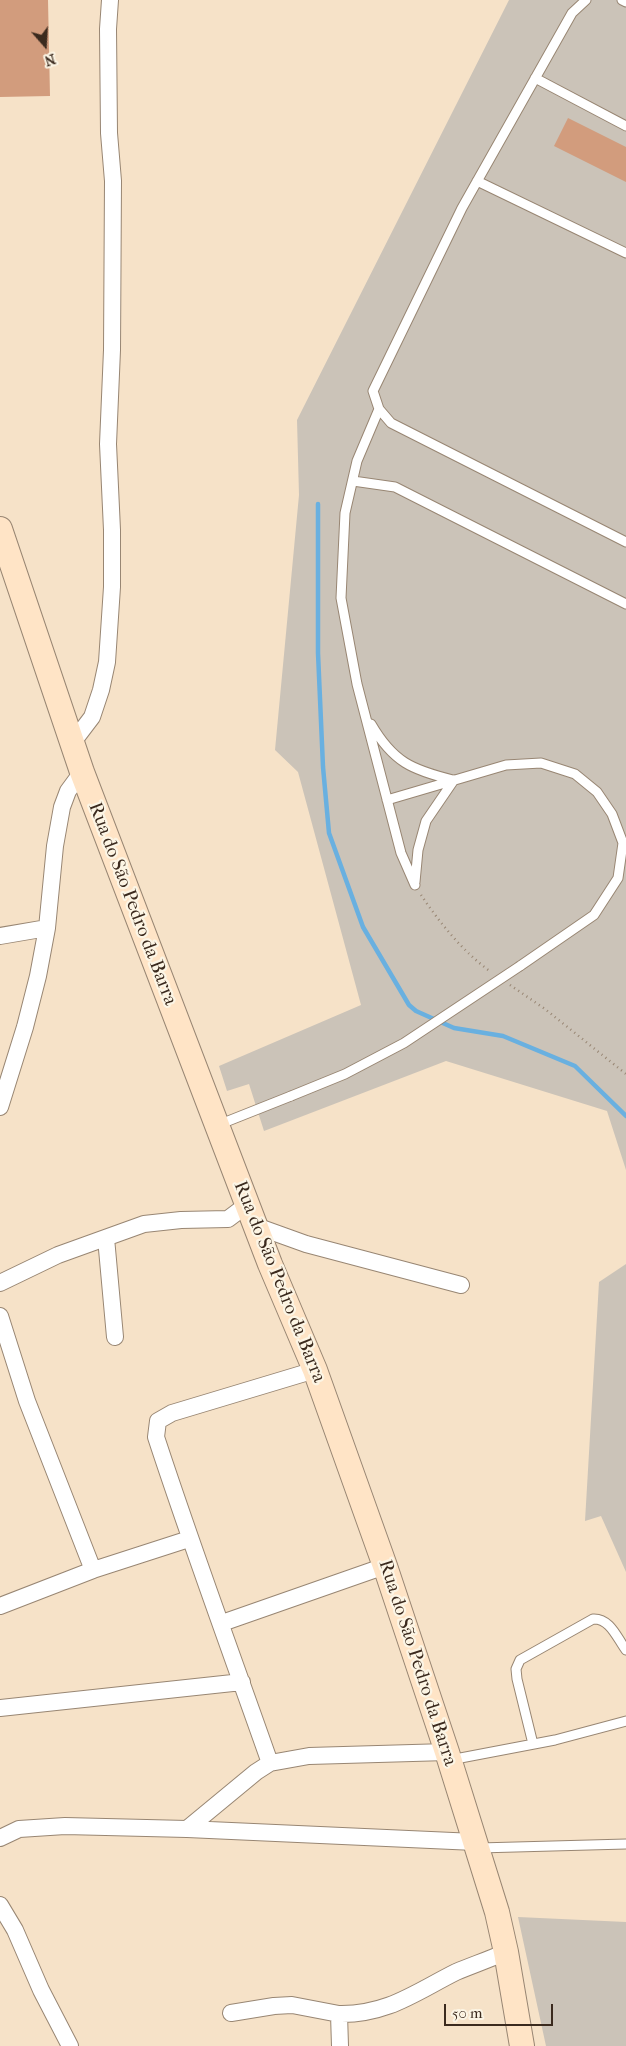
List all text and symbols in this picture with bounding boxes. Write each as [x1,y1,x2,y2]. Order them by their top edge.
north arrow [20,20,70,70]
text: N [42,50,58,69]
street label: Rua do São Pedro da Barra [83,799,181,1009]
street label: Rua do São Pedro da Barra [228,1178,330,1386]
street label: Rua do São Pedro da Barra [373,1557,461,1769]
scale bar [446,1994,555,2026]
text: 50 m [452,2004,482,2022]

